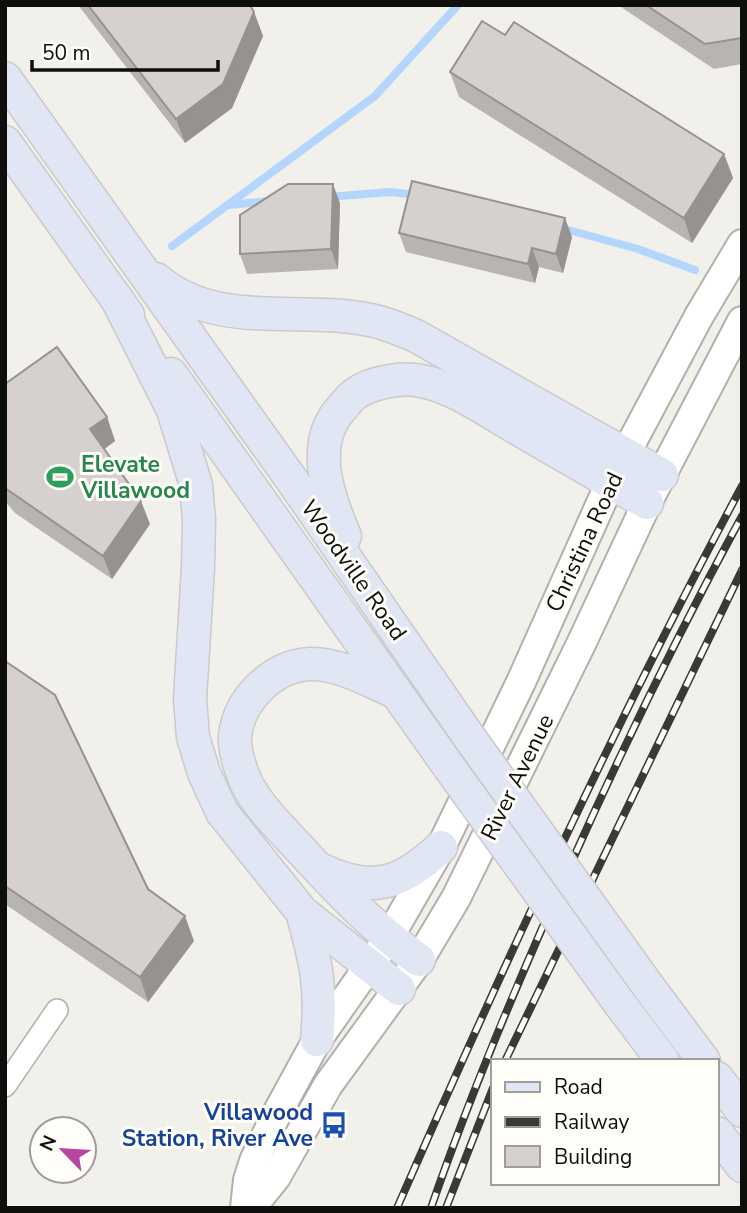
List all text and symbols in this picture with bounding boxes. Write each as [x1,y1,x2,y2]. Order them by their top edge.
scale bar [32,28,217,72]
text: 50 m [42,39,91,67]
place label: Elevate Villawood [80,449,190,506]
sports icon: Elevate Villawood [45,462,75,492]
street label: Christina Road [538,467,630,617]
street label: Woodville Road [293,494,414,647]
street label: River Avenue [473,709,561,846]
legend [491,1059,719,1185]
text: Road [554,1073,603,1101]
place label: Villawood Station, River Ave [122,1097,313,1154]
text: Railway [554,1108,629,1136]
bus stop icon: Villawood Station, River Ave [319,1110,349,1140]
north arrow [28,1115,98,1185]
text: N [34,1131,63,1155]
text: Building [554,1143,632,1171]

